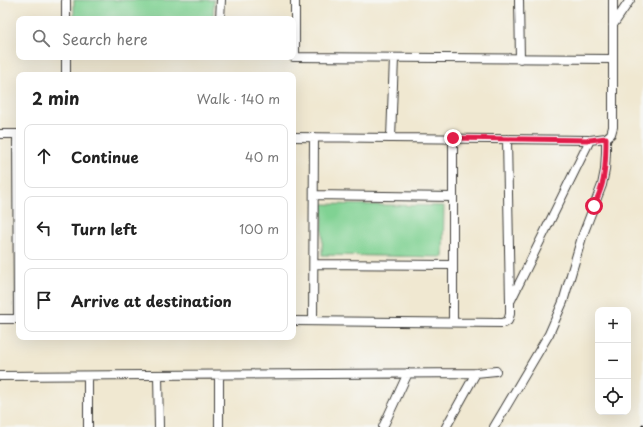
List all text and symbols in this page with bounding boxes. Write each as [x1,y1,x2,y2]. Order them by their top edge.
search box [16,16,296,60]
icon: search [30,27,52,49]
text: Search here [62,27,148,50]
text: 2 min [32,85,79,111]
text: Walk · 140 m [197,89,280,108]
route end [444,129,462,147]
icon: ahead [33,145,55,167]
text: Continue [71,145,139,168]
text: 40 m [245,147,279,166]
route start [585,197,603,215]
icon: left [33,217,55,239]
text: Turn left [71,217,137,240]
text: 100 m [239,219,279,238]
icon: arrive [33,289,55,311]
text: Arrive at destination [71,289,232,312]
map controls [595,307,631,415]
button: + [595,307,631,343]
button: − [595,343,631,379]
button: locate [595,379,631,415]

